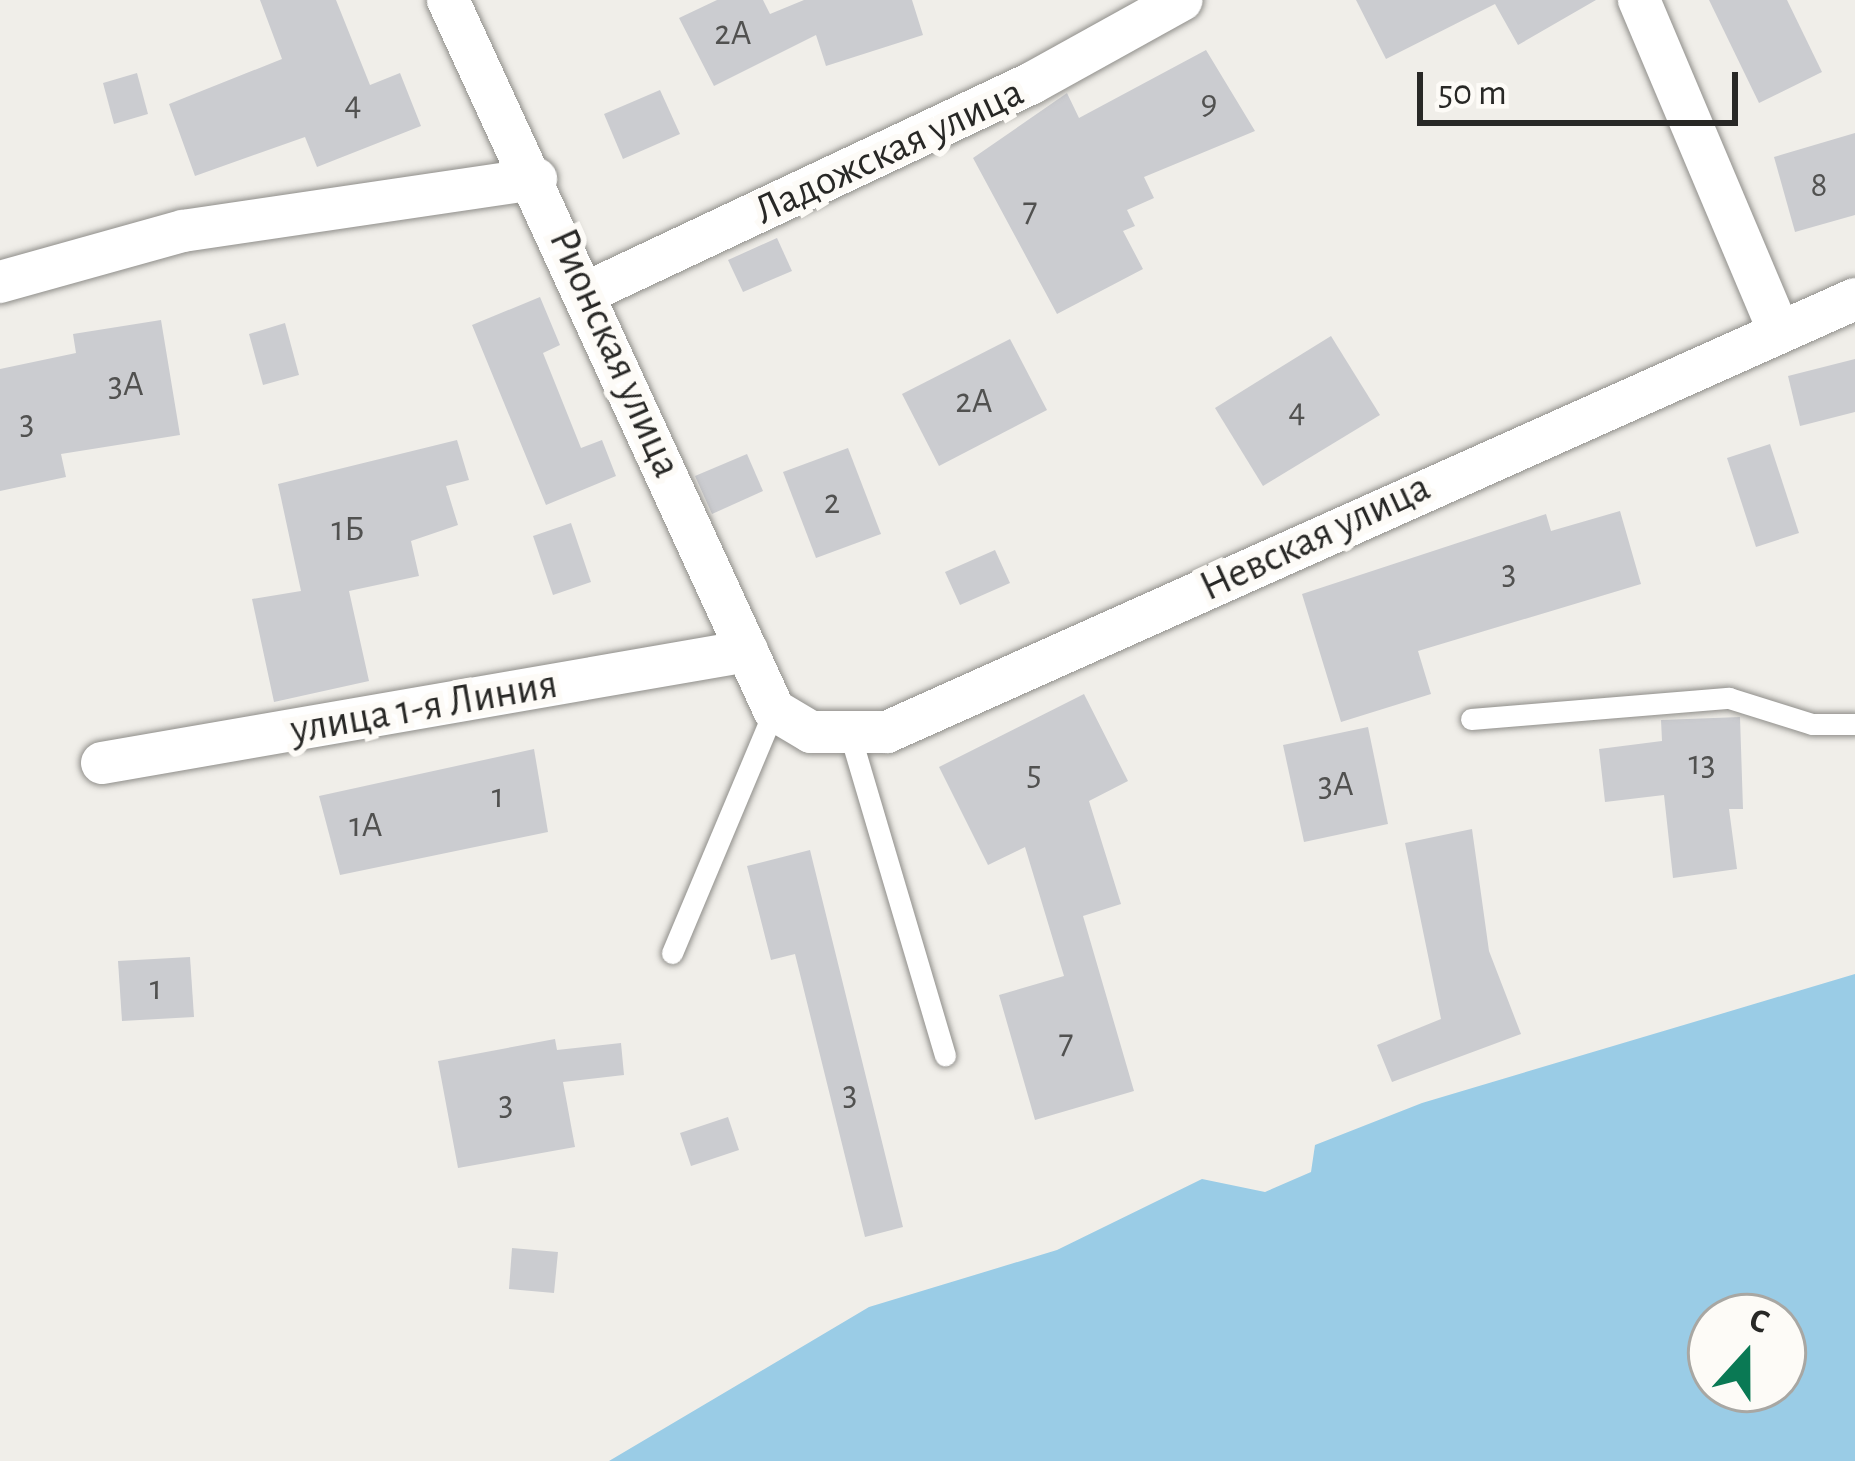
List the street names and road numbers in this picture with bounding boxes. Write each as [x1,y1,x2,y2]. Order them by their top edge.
street label: Ладожская улица [747,67,1031,235]
street label: Рионская улица [538,221,692,485]
street label: Невская улица [1192,462,1438,612]
street label: улица 1-я Линия [287,659,561,755]

